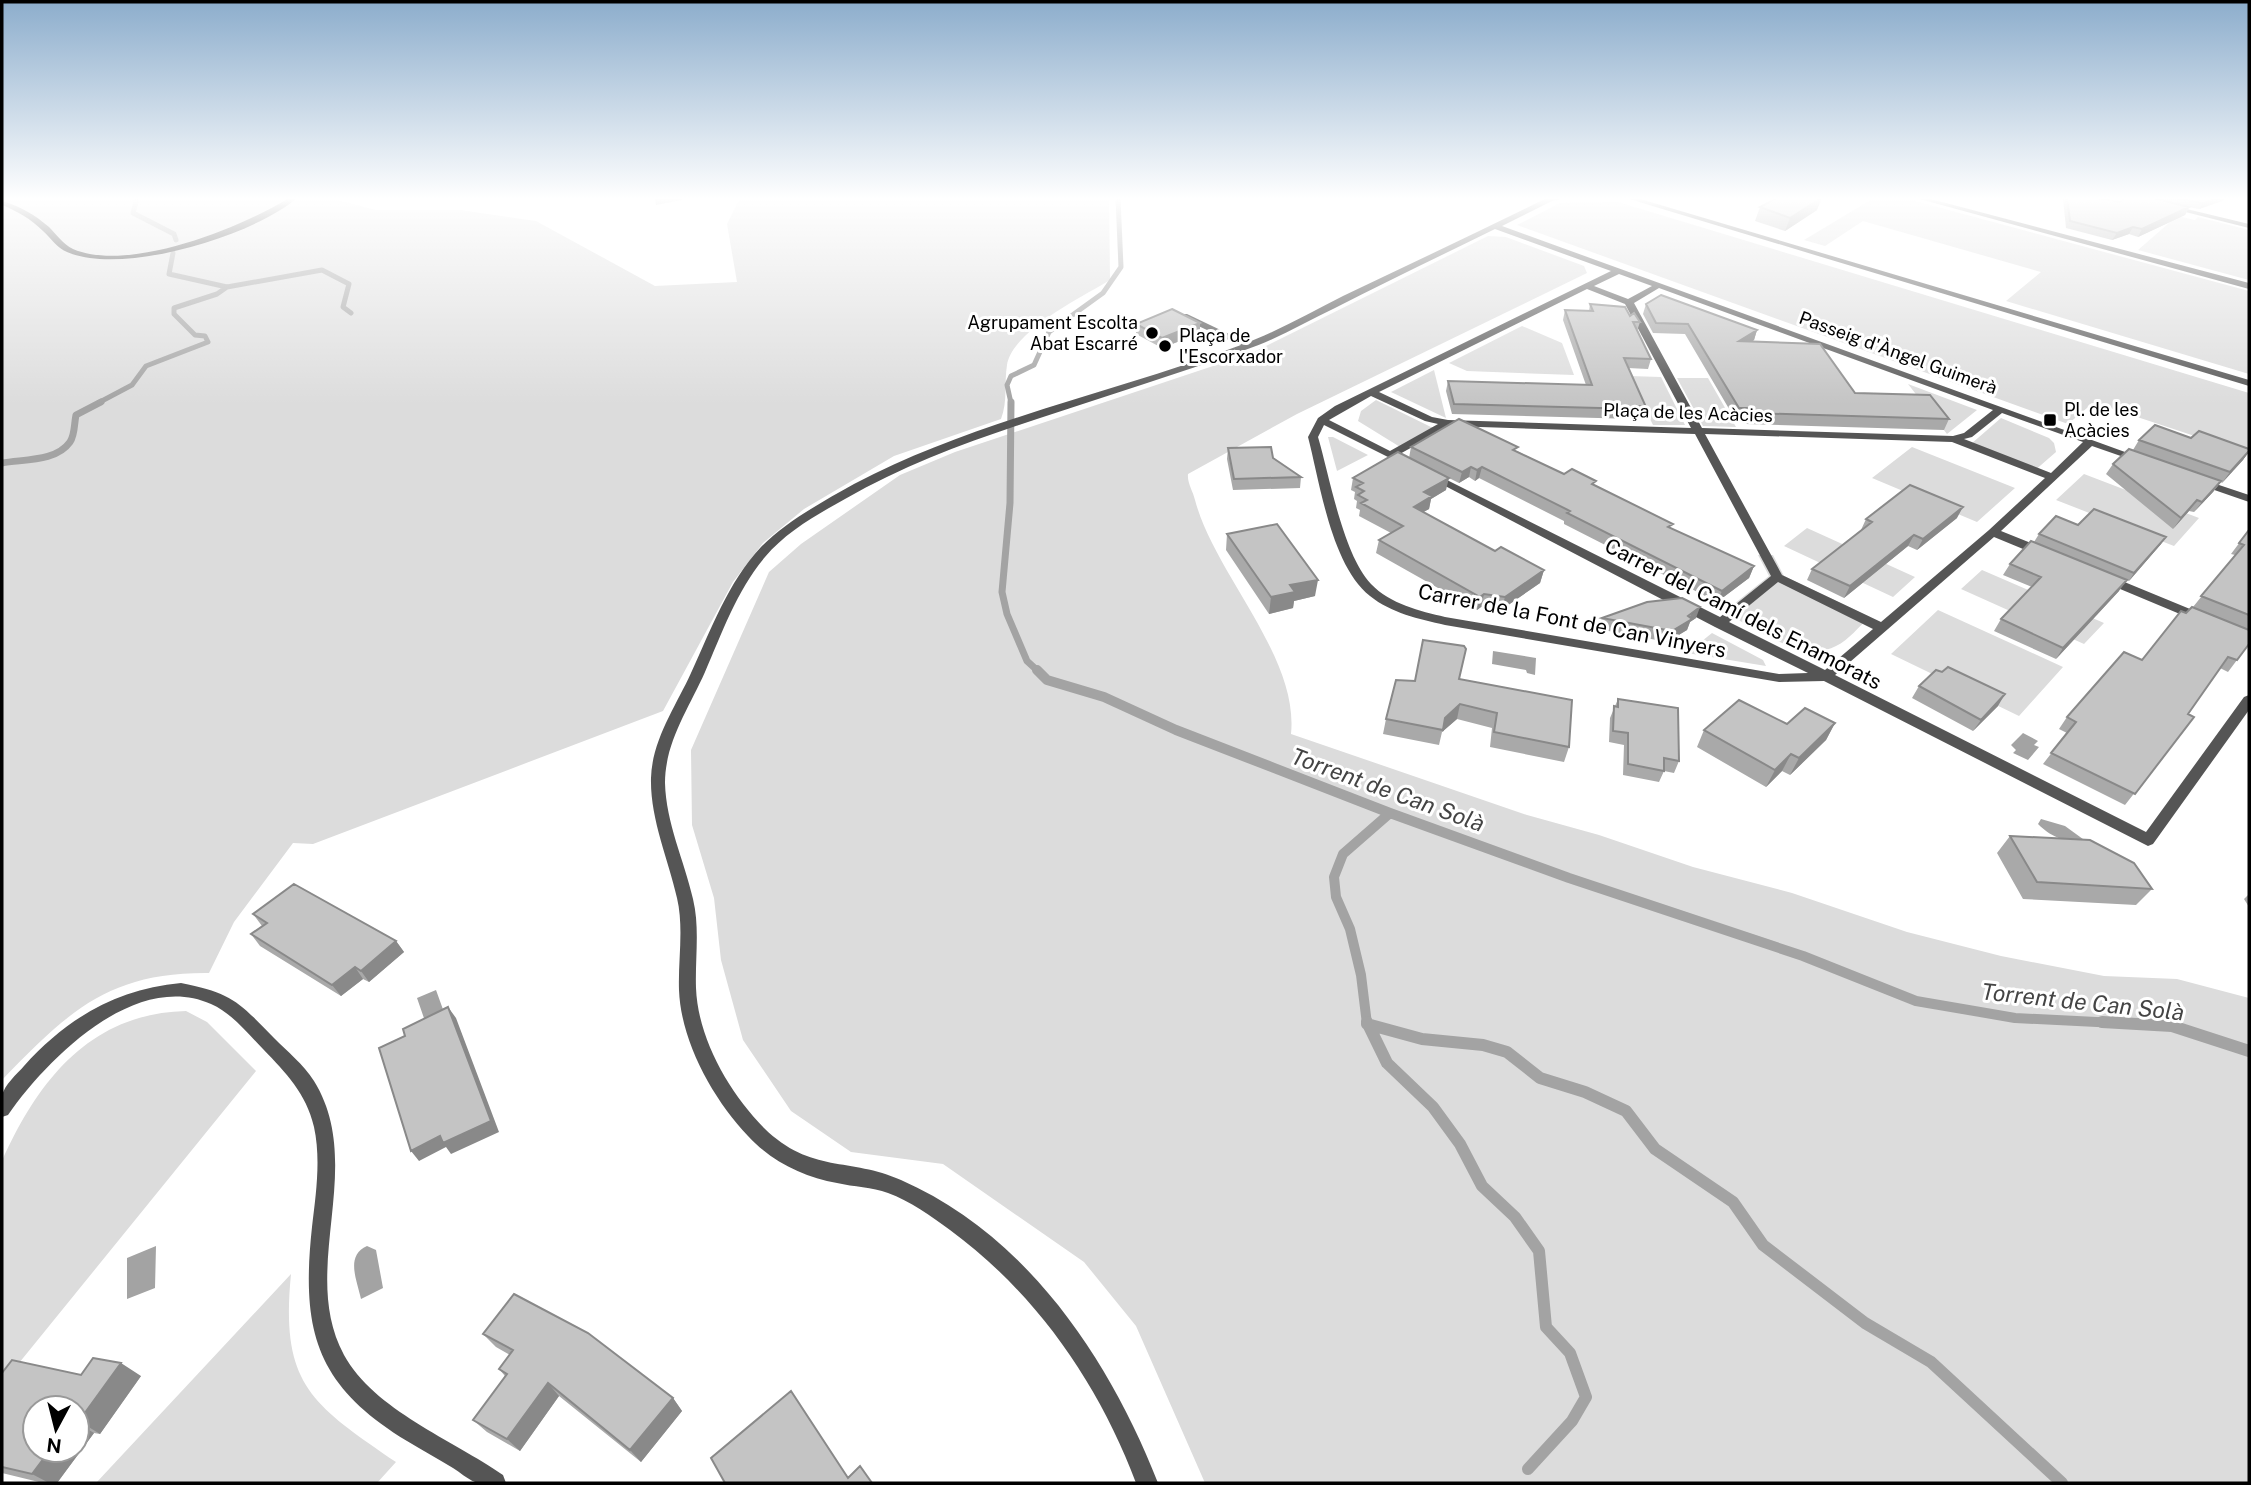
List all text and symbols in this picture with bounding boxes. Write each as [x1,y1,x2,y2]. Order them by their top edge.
street label: Passeig d'Àngel Guimerà [1796,306,2000,398]
place label: Agrupament Escolta Abat Escarré [967,312,1138,354]
marker: Agrupament Escolta Abat Escarré [1144,325,1160,341]
place label: Plaça de l'Escorxador [1179,325,1283,367]
marker: Plaça de l'Escorxador [1157,338,1173,354]
street label: Plaça de les Acàcies [1603,399,1773,426]
place label: Pl. de les Acàcies [2064,399,2139,441]
marker: Pl. de les Acàcies [2042,412,2058,428]
street label: Carrer del Camí dels Enamorats [1601,533,1886,694]
street label: Carrer de la Font de Can Vinyers [1416,578,1728,663]
water label: Torrent de Can Solà [1288,742,1489,837]
water label: Torrent de Can Solà [1980,977,2186,1026]
north arrow [21,1394,91,1464]
text: N [45,1434,63,1458]

